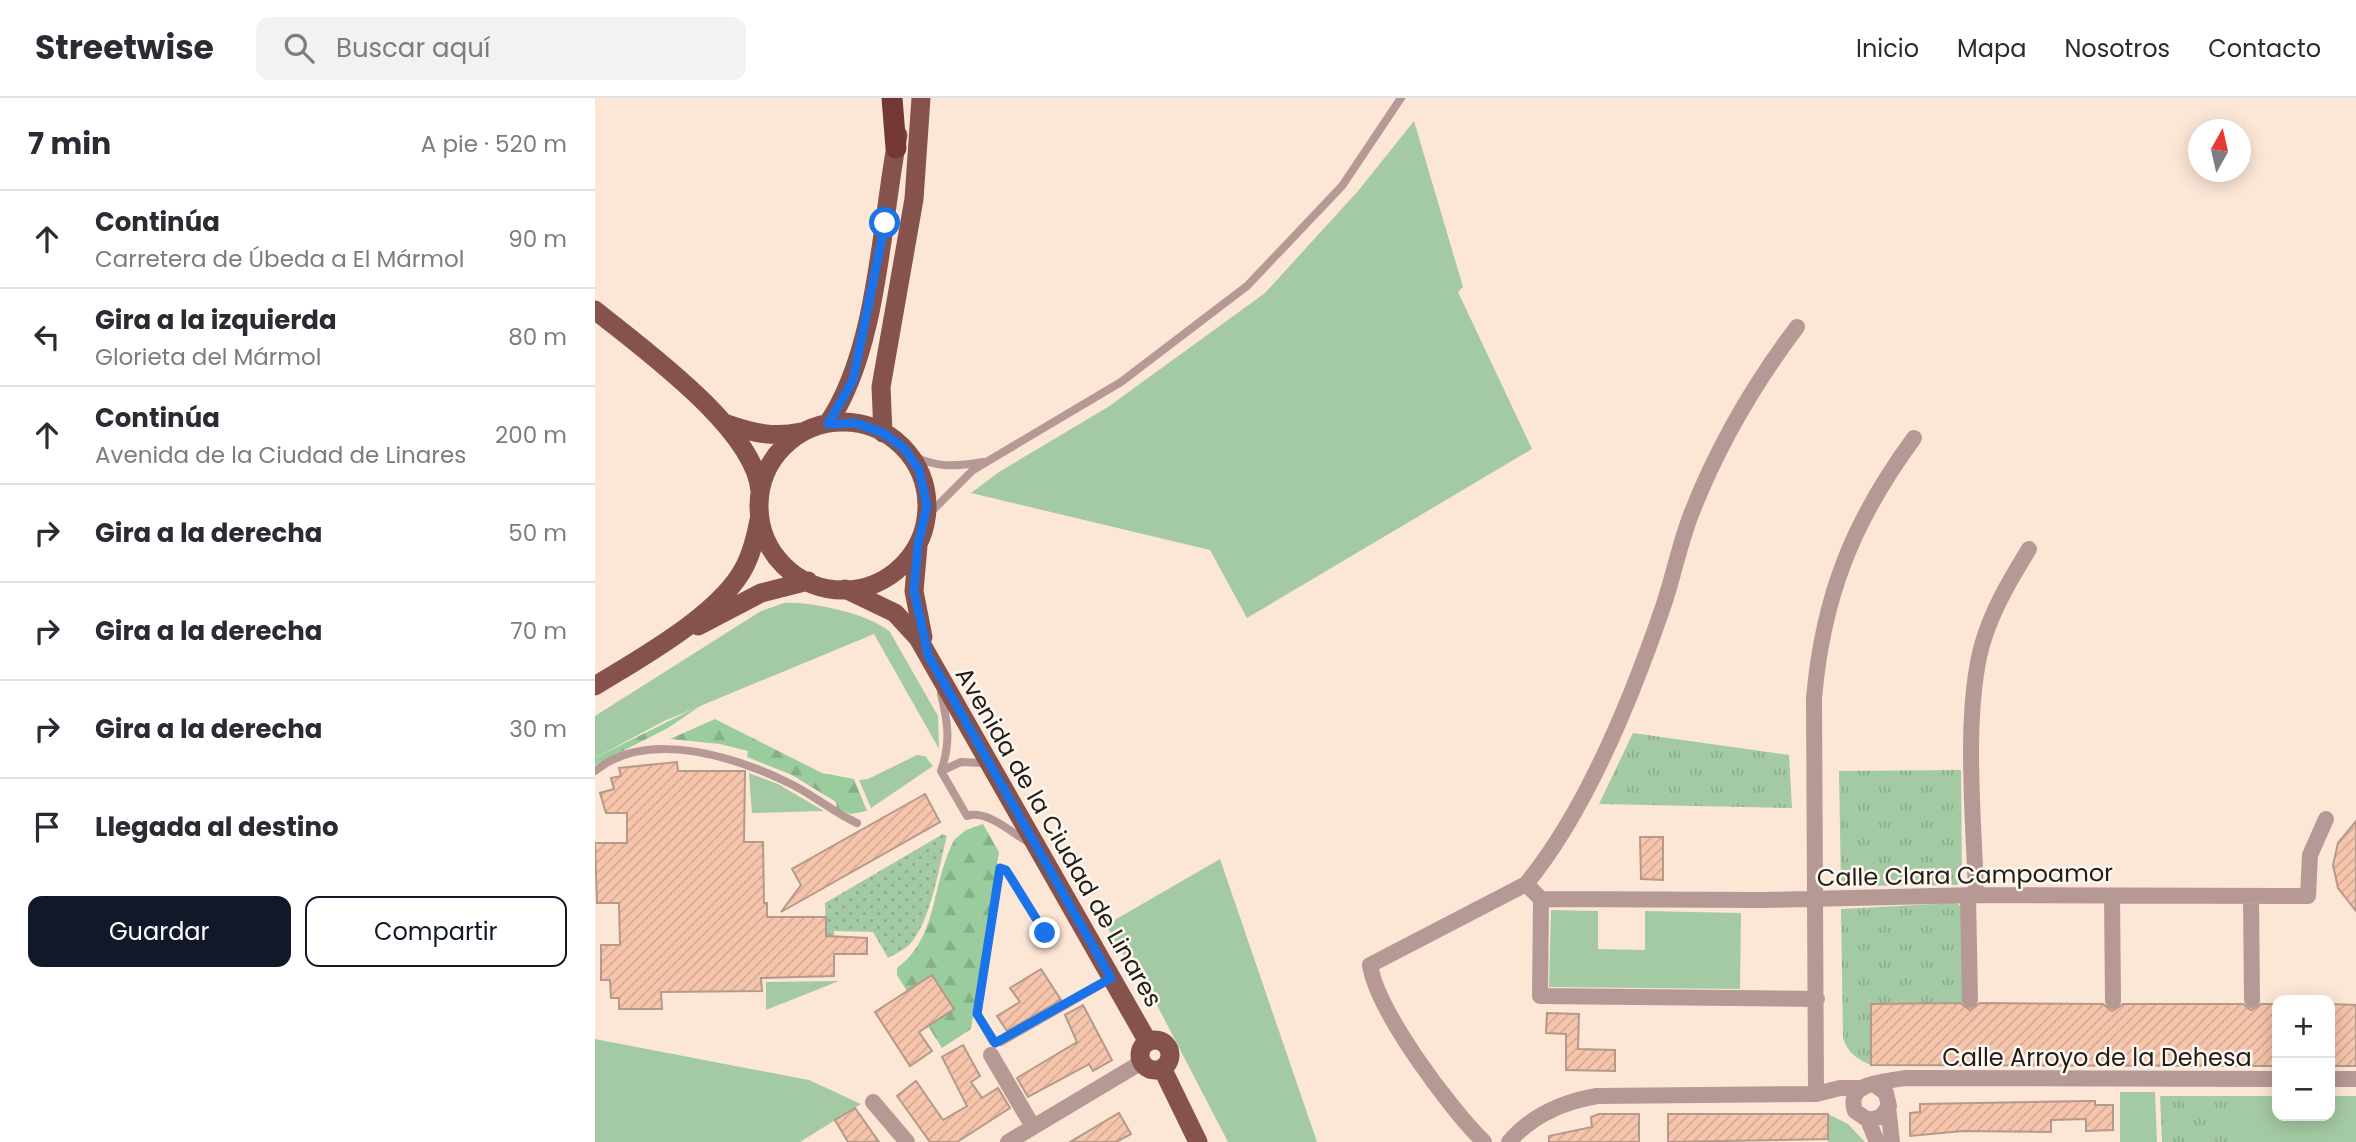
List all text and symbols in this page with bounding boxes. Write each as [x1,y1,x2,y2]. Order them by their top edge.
search box [256,17,746,80]
text: Streetwise [35,24,214,71]
icon: search [280,29,318,67]
text: Buscar aquí [336,30,490,66]
text: Inicio [1856,32,1919,65]
text: Mapa [1957,32,2026,65]
text: Nosotros [2064,32,2170,65]
text: Contacto [2208,32,2321,65]
north arrow [2188,119,2251,182]
text: 7 min [28,122,111,165]
text: A pie · 520 m [421,128,567,160]
text: Continúa [95,204,220,240]
route start [869,207,900,238]
icon: ahead [28,220,66,258]
text: 90 m [508,223,567,255]
text: Carretera de Úbeda a El Mármol [95,243,464,275]
text: Gira a la izquierda [95,302,337,338]
icon: left [28,318,66,356]
text: 80 m [508,321,567,353]
text: Glorieta del Mármol [95,341,321,373]
text: Continúa [95,400,220,436]
icon: ahead [28,416,66,454]
text: 200 m [495,419,567,451]
text: Avenida de la Ciudad de Linares [95,439,466,471]
icon: right [28,514,66,552]
text: Gira a la derecha [95,515,323,551]
text: 50 m [508,517,567,549]
icon: right [28,612,66,650]
text: Gira a la derecha [95,613,323,649]
text: 70 m [510,615,567,647]
street label: Avenida de la Ciudad de Linares [948,661,1170,1013]
icon: right [28,710,66,748]
text: Gira a la derecha [95,711,323,747]
text: 30 m [509,713,567,745]
icon: arrive [28,808,66,846]
text: Llegada al destino [95,809,339,845]
street label: Calle Clara Campoamor [1817,856,2114,894]
button: Guardar [28,896,291,967]
button: Compartir [305,896,567,967]
route end [1029,917,1060,948]
map controls [2272,995,2335,1121]
button: + [2272,995,2335,1058]
street label: Calle Arroyo de la Dehesa [1942,1041,2252,1074]
button: − [2272,1058,2335,1121]

